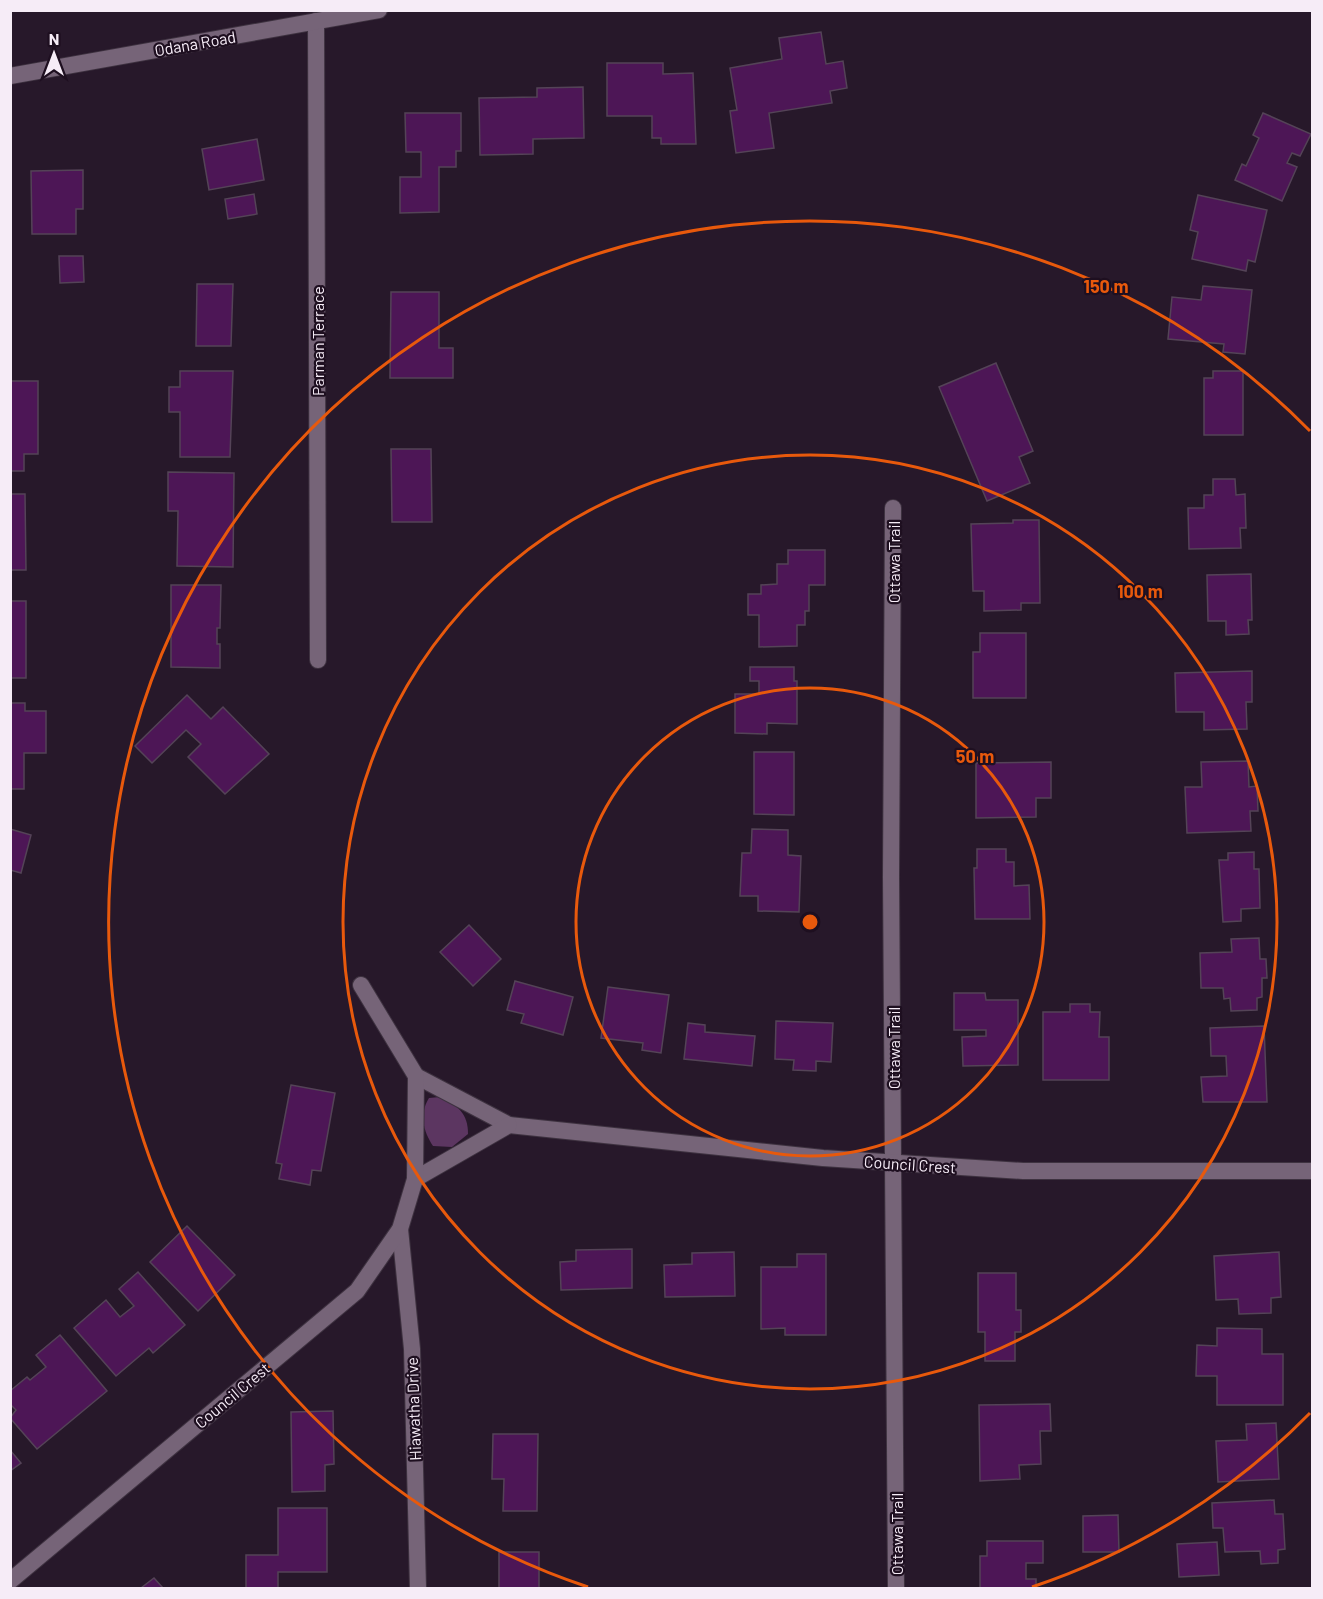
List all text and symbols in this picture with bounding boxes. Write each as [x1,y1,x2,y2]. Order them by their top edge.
north arrow [24,24,84,84]
street label: Odana Road [153,27,237,59]
text: N [49,29,59,48]
text: 150 m [1084,275,1128,297]
street label: Parman Terrace [308,286,327,396]
street label: Ottawa Trail [884,521,903,603]
text: 100 m [1117,580,1163,602]
text: 50 m [956,745,994,767]
centre of rings [800,912,820,932]
street label: Ottawa Trail [884,1007,903,1089]
street label: Council Crest [863,1151,957,1177]
street label: Hiawatha Drive [402,1357,424,1461]
street label: Council Crest [191,1358,273,1432]
street label: Ottawa Trail [887,1493,906,1575]

